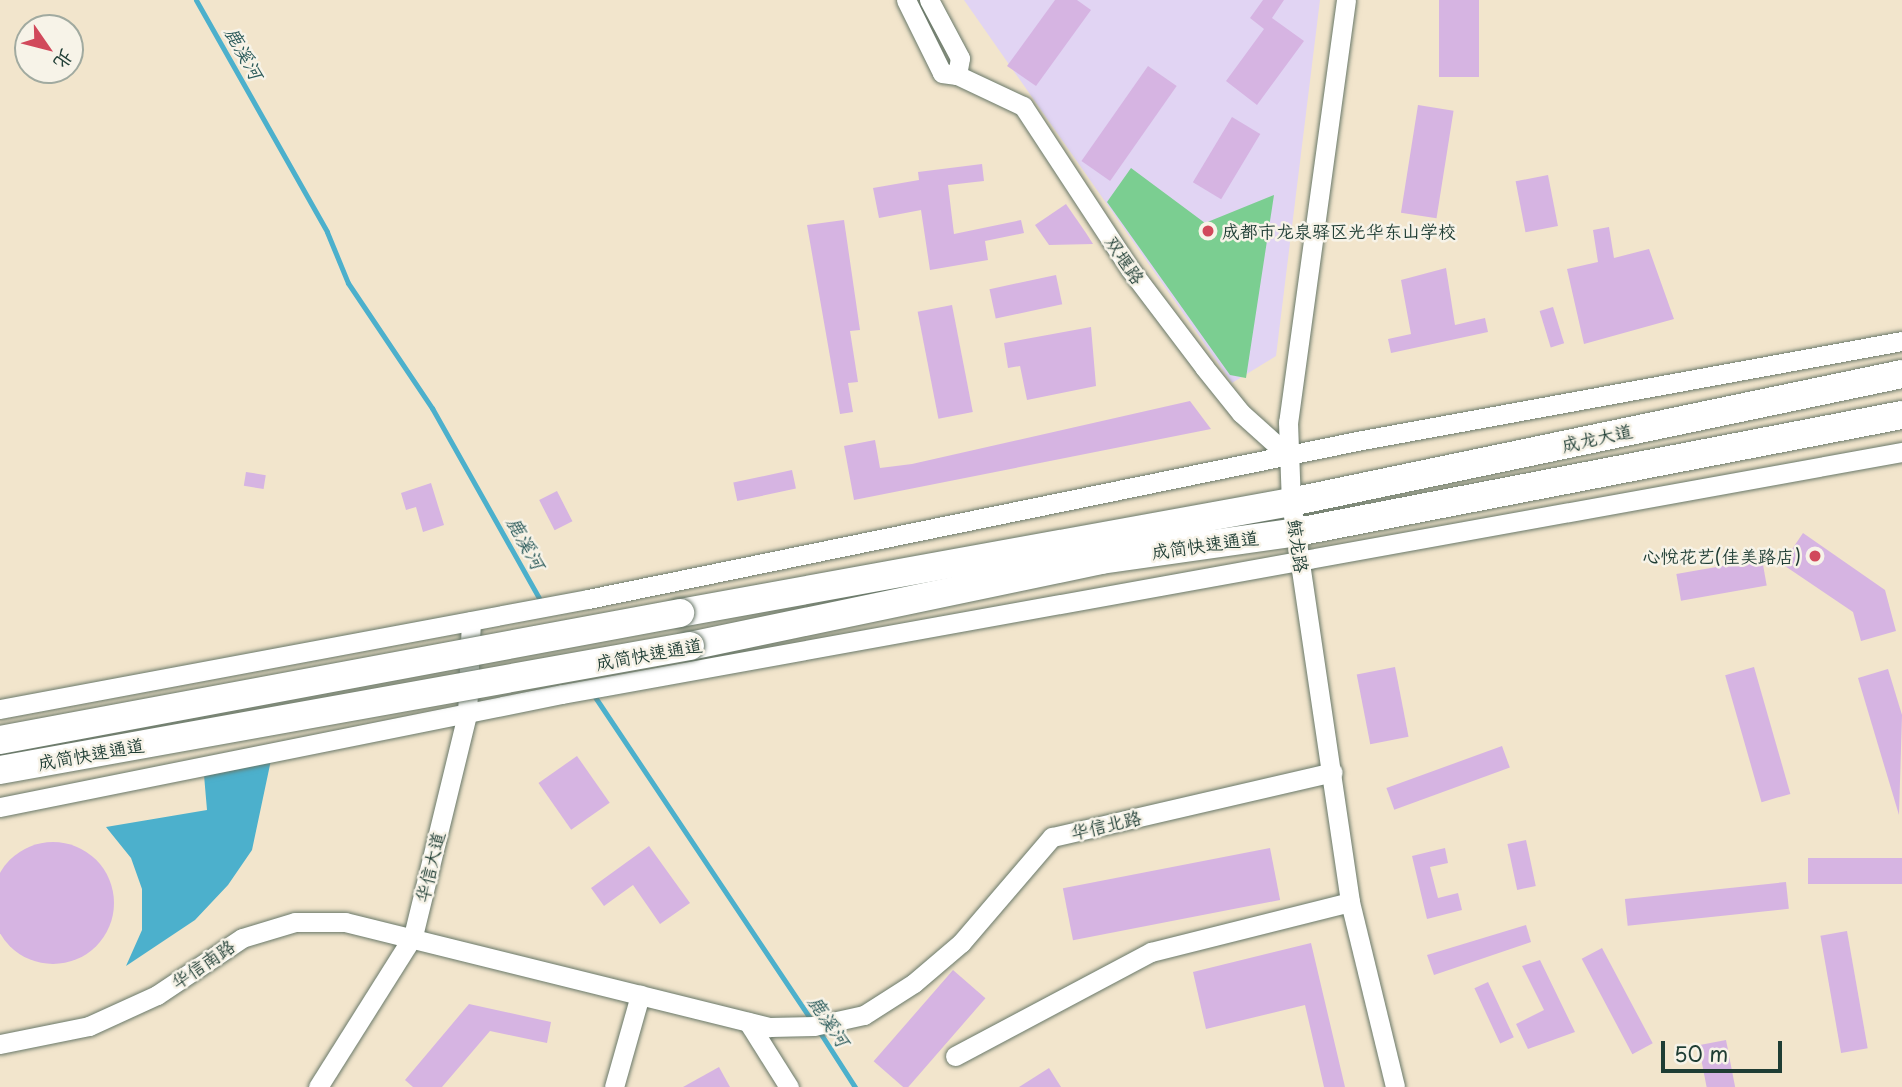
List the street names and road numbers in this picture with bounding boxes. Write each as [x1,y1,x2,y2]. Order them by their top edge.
street label: 双堰路 [1101,232,1149,288]
street label: 成龙大道 [1560,420,1634,456]
street label: 鲸龙路 [1284,518,1312,574]
street label: 成简快速通道 [1150,527,1260,563]
street label: 成简快速通道 [594,634,704,674]
street label: 成简快速通道 [36,734,146,774]
street label: 华信北路 [1068,806,1144,844]
street label: 华信大道 [411,829,449,905]
street label: 华信南路 [167,935,239,993]

